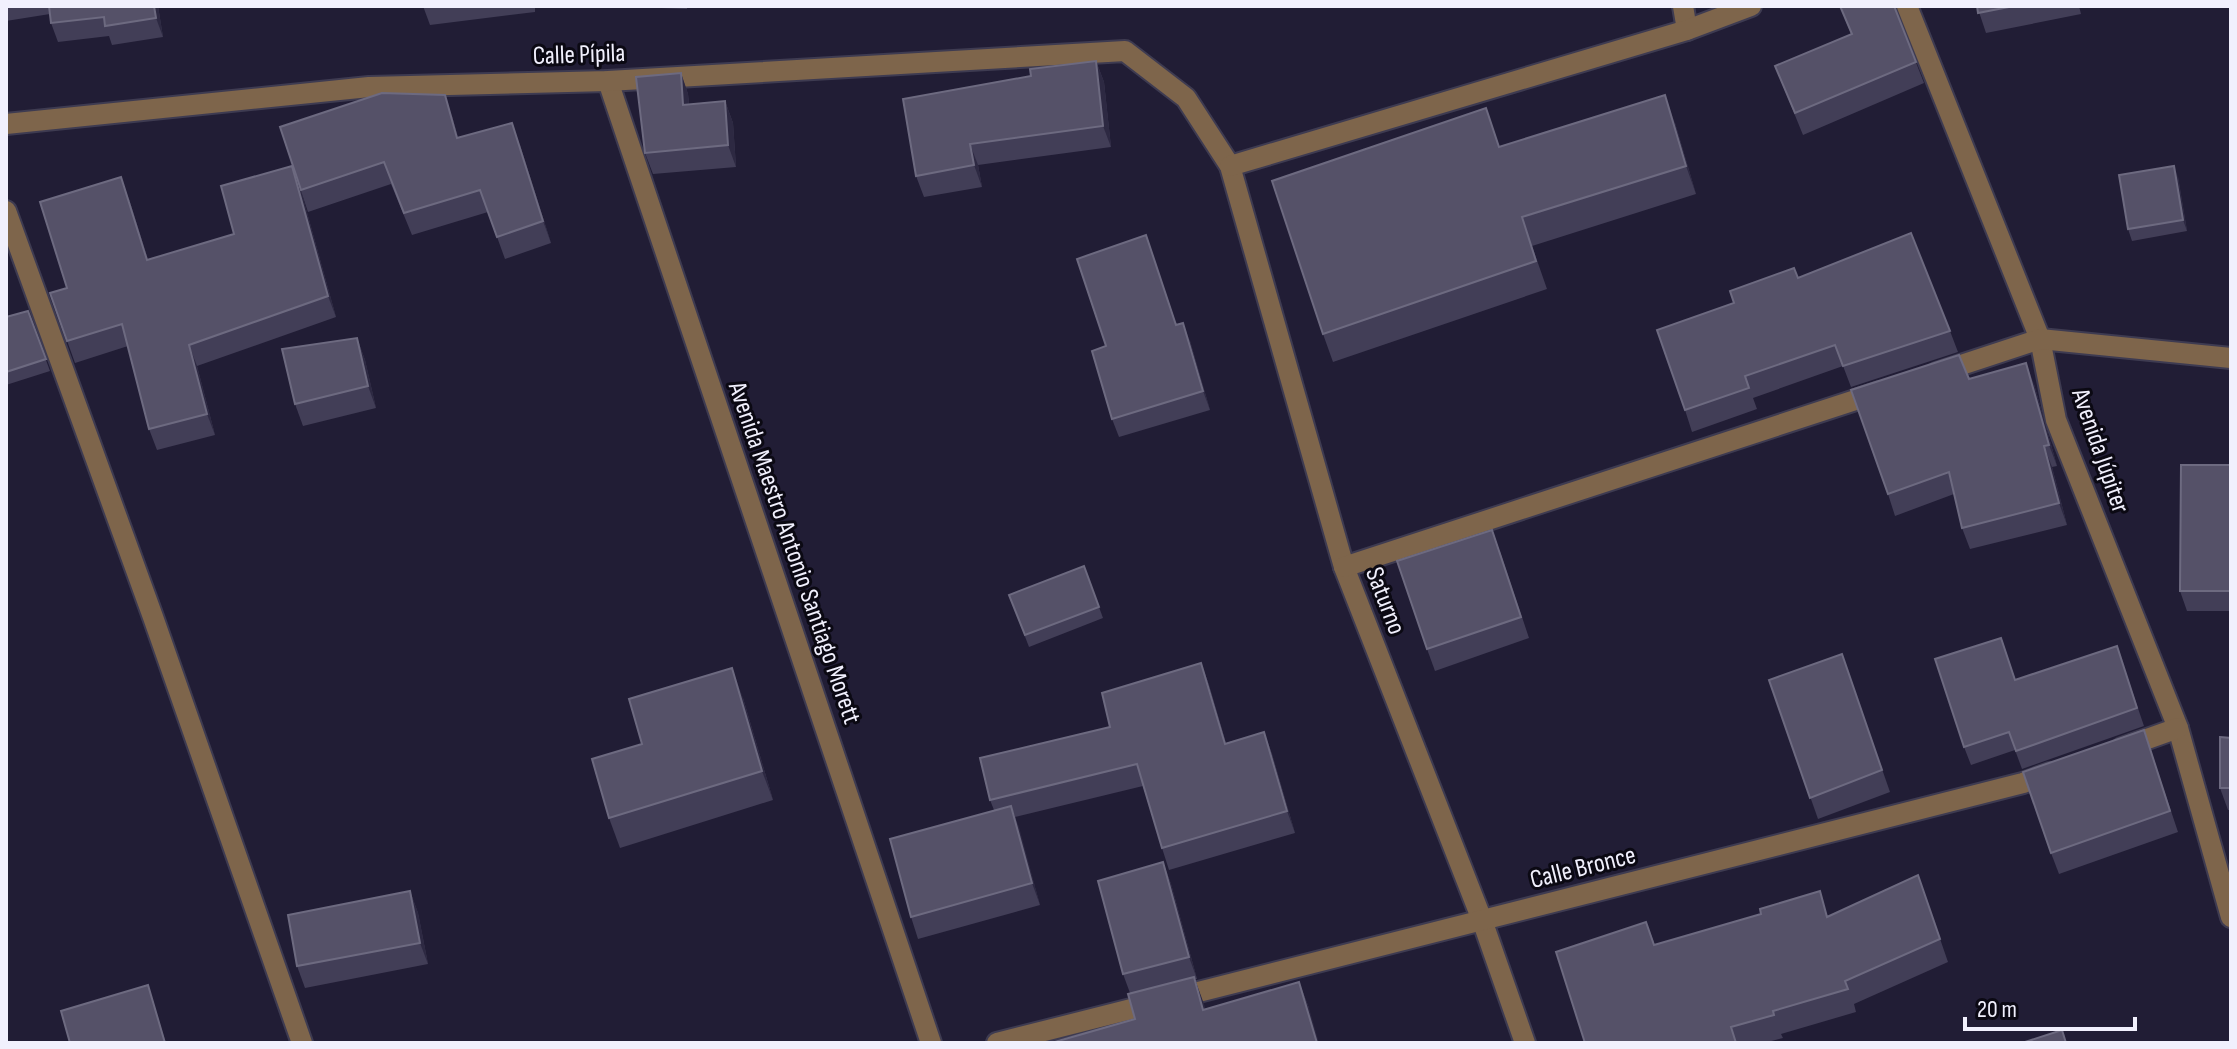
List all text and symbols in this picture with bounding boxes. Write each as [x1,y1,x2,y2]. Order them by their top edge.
street label: Calle Pípila [532,38,626,72]
street label: Avenida Maestro Antonio Santiago Morett [721,377,867,728]
street label: Avenida Júpiter [2064,384,2136,518]
street label: Saturno [1358,563,1412,639]
street label: Calle Bronce [1527,840,1639,896]
scale bar [1965,981,2135,1031]
text: 20 m [1977,995,2017,1024]

